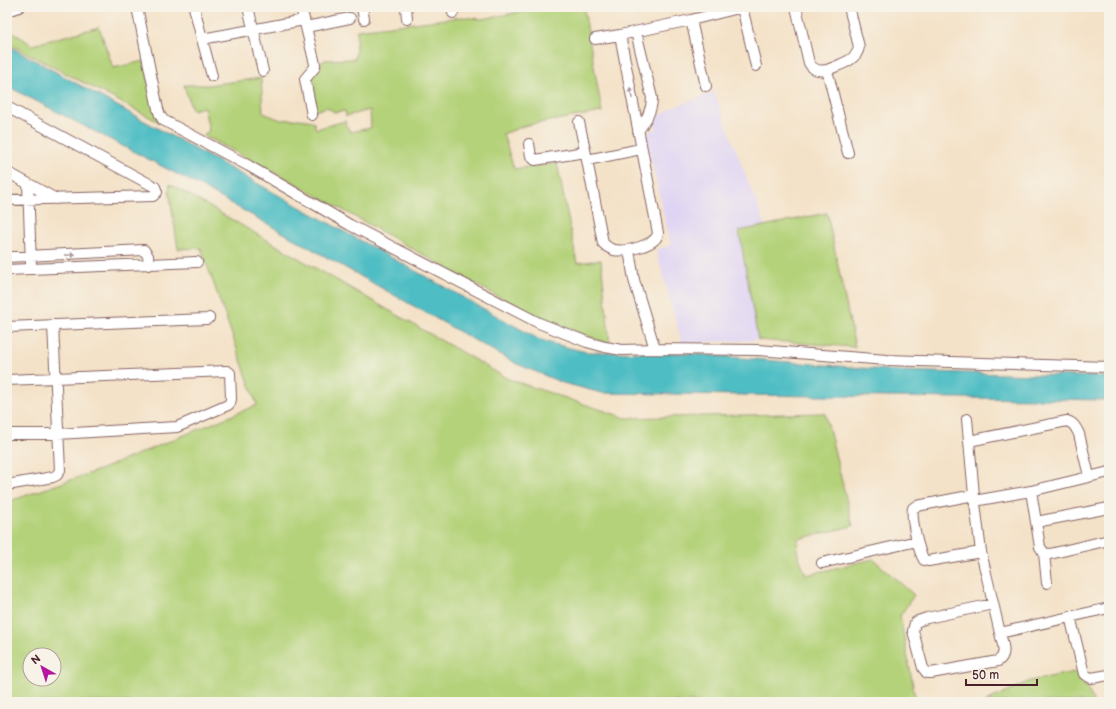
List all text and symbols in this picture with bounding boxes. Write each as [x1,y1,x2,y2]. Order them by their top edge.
one-way arrow [627,86,633,99]
one-way arrow [63,251,76,258]
north arrow [22,647,62,687]
text: N [29,652,43,667]
scale bar [966,661,1037,687]
text: 50 m [972,668,999,683]

